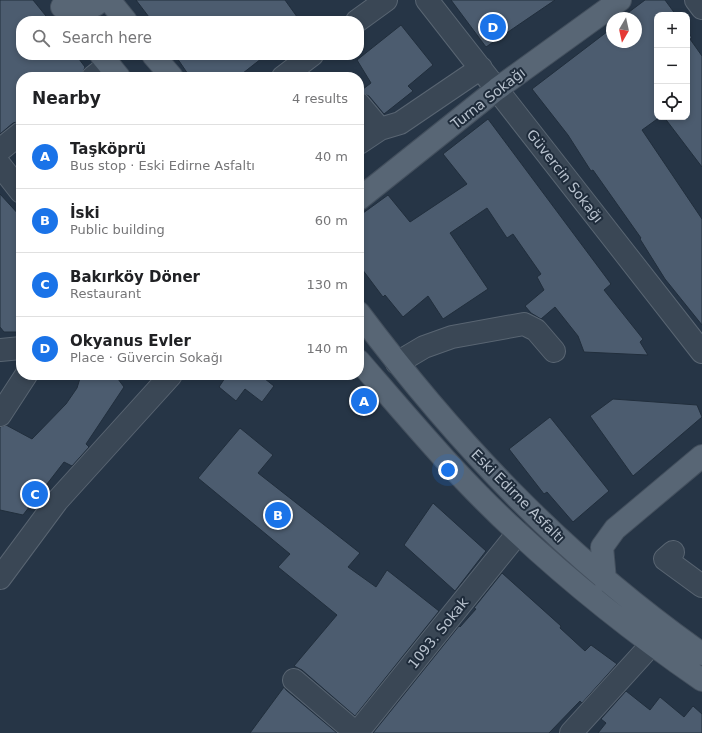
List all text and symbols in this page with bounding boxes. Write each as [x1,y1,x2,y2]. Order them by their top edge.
pin: D [480,12,506,42]
north arrow [606,12,642,48]
map controls [654,12,690,120]
button: + [654,12,690,48]
search box [16,16,364,60]
icon: search [30,27,52,49]
text: Search here [62,29,152,47]
button: − [654,48,690,84]
street label: Turna Sokağı [447,64,528,132]
button: locate [654,84,690,120]
text: Nearby [32,88,101,108]
text: 4 results [292,91,348,106]
street label: Güvercin Sokağı [524,126,606,226]
text: Taşköprü [70,140,146,158]
text: A [40,149,50,164]
text: 40 m [315,149,348,164]
text: Bus stop · Eski Edirne Asfaltı [70,158,255,173]
text: İski [70,204,100,222]
text: B [40,213,50,228]
text: 60 m [315,213,348,228]
text: Public building [70,222,165,237]
text: Bakırköy Döner [70,268,200,286]
text: C [40,277,50,292]
text: 130 m [306,277,348,292]
text: Restaurant [70,286,141,301]
text: Okyanus Evler [70,332,191,350]
text: D [40,341,50,356]
text: 140 m [306,341,348,356]
text: Place · Güvercin Sokağı [70,350,223,365]
pin: A [351,386,377,416]
street label: Eski Edirne Asfaltı [468,446,568,546]
your location [438,460,458,480]
pin: C [22,479,48,509]
pin: B [265,500,291,530]
street label: 1093. Sokak [405,594,472,672]

